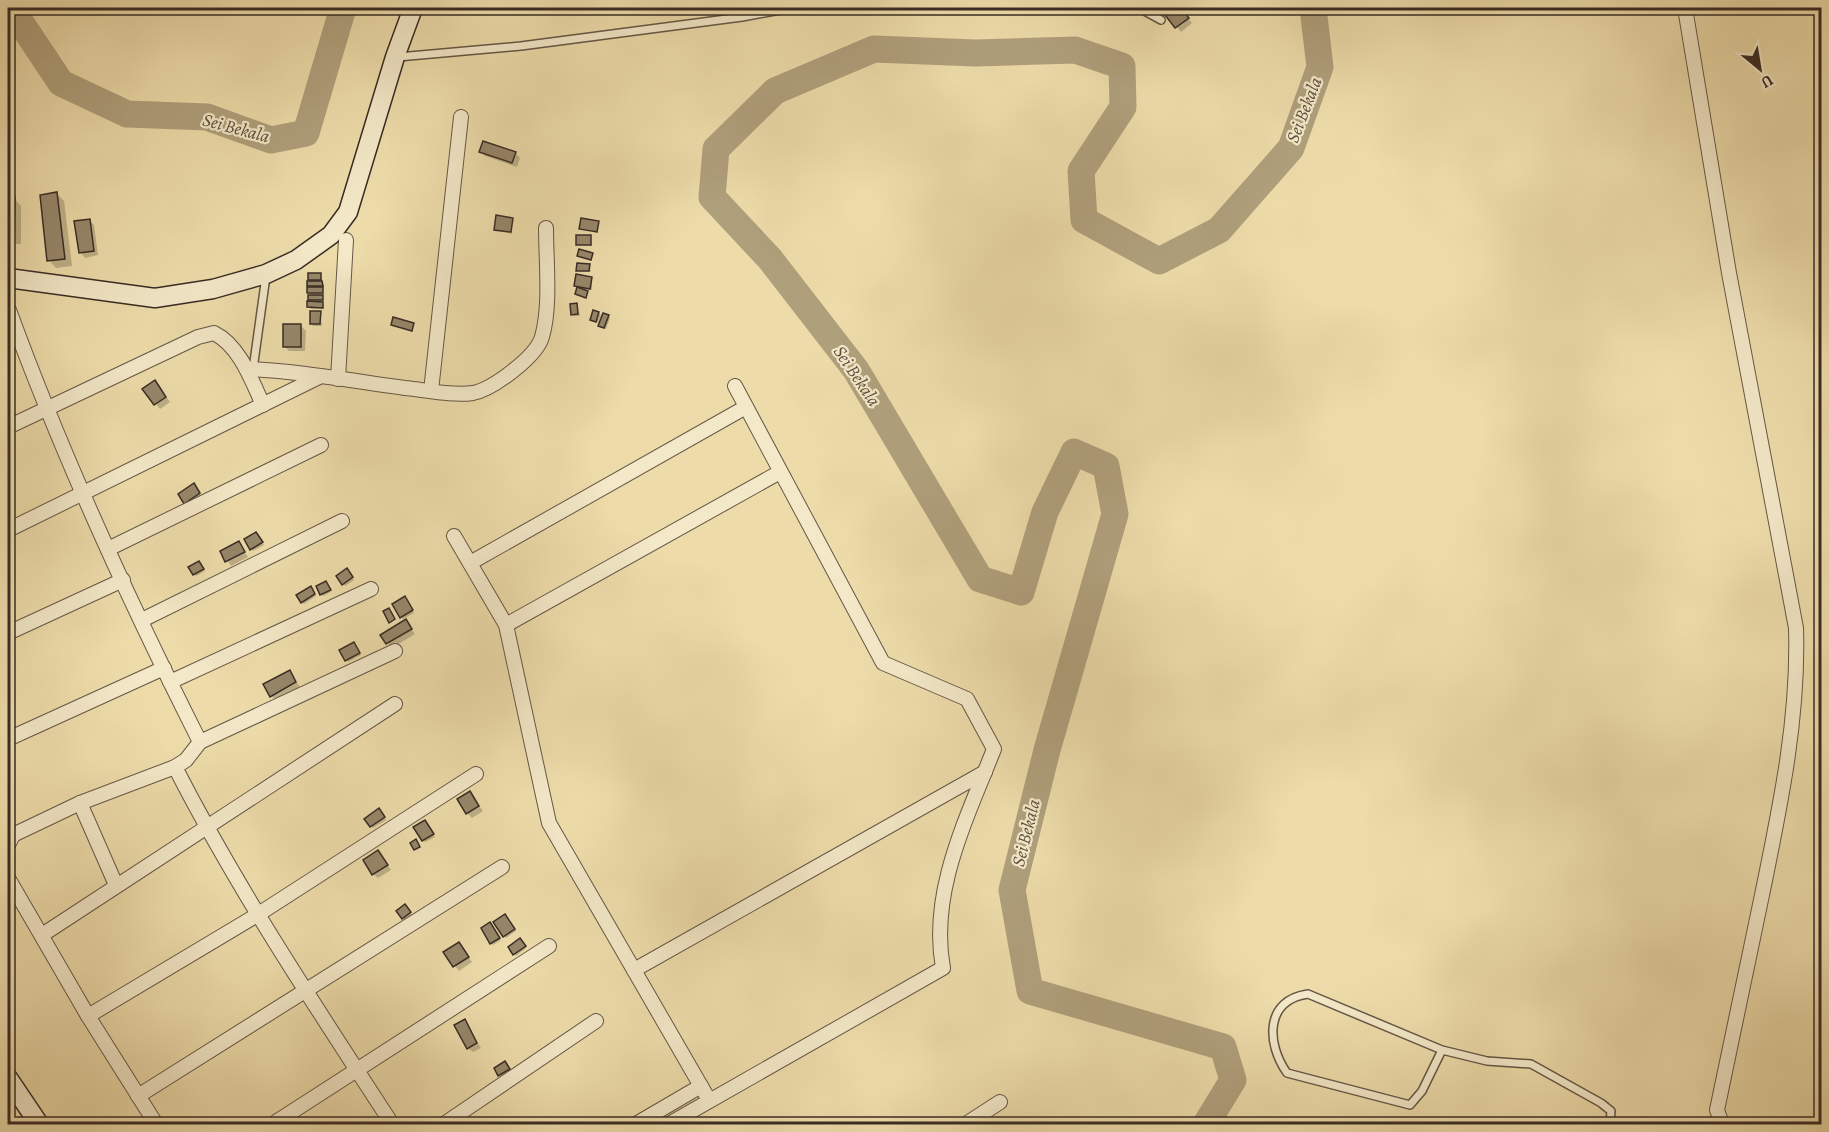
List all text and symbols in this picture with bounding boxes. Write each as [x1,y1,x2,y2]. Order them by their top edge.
north arrow [1730,39,1790,99]
text: U [1757,69,1777,94]
water label: Sei Bekala [1281,74,1327,146]
water label: Sei Bekala [200,108,272,148]
water label: Sei Bekala [828,341,886,411]
water label: Sei Bekala [1006,797,1046,869]

